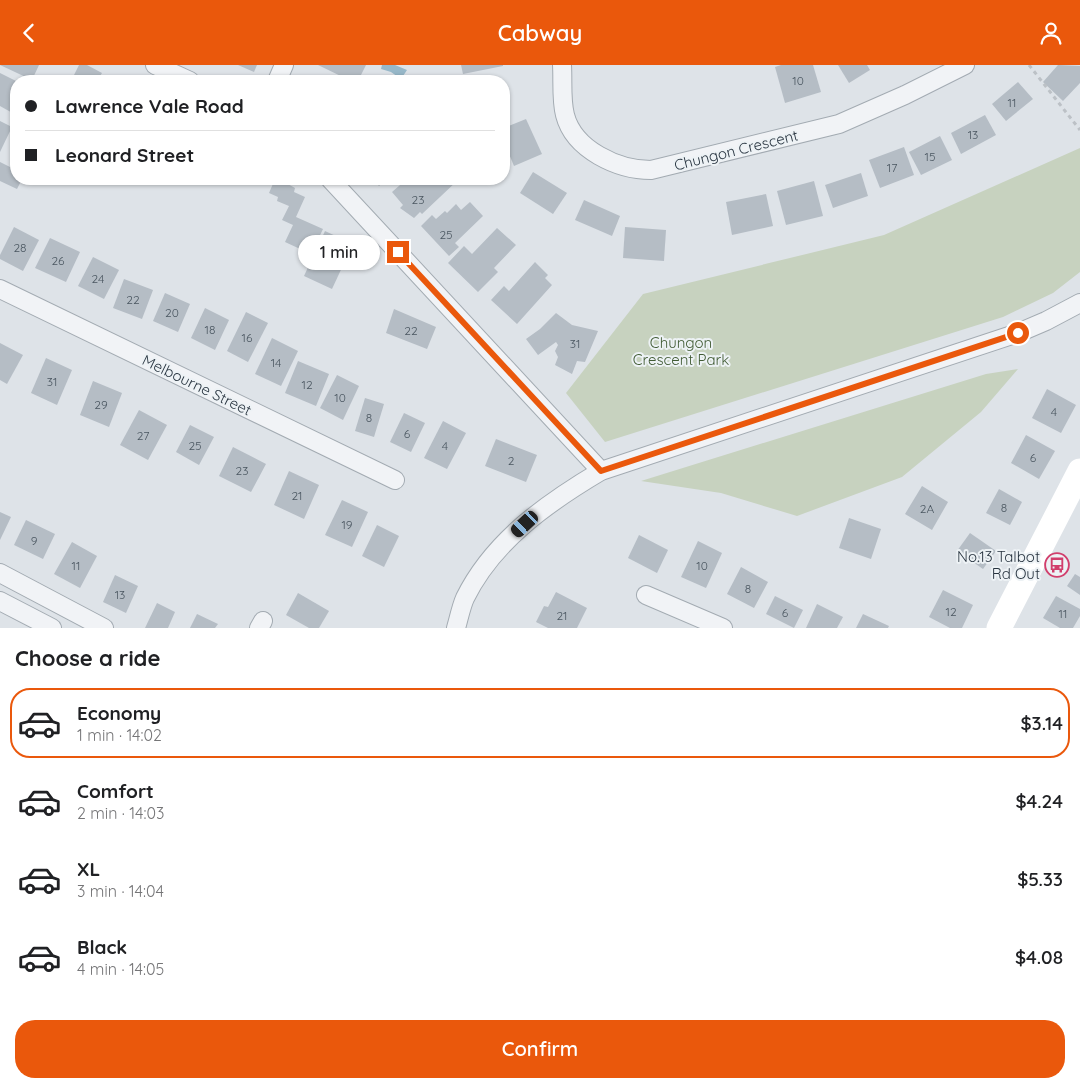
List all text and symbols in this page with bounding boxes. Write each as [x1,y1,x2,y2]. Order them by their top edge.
icon: back [15,19,43,47]
text: Cabway [498,19,582,47]
icon: person [1037,19,1065,47]
house number: 10 [792,73,804,88]
text: Lawrence Vale Road [55,94,244,118]
house number: 11 [1008,95,1016,110]
street label: Chungon Crescent [672,125,800,175]
house number: 13 [968,127,978,142]
text: Leonard Street [55,143,194,167]
house number: 15 [925,149,935,164]
house number: 17 [887,160,897,175]
house number: 23 [412,192,424,207]
house number: 25 [439,227,453,242]
callout: 1 min [298,235,380,269]
house number: 28 [13,240,27,255]
route end [387,241,409,263]
text: 1 min [320,242,358,262]
house number: 26 [51,253,65,268]
house number: 24 [92,271,104,286]
house number: 22 [126,292,140,307]
house number: 20 [165,305,179,320]
house number: 18 [205,322,215,337]
route start [1007,322,1029,344]
house number: 22 [404,323,418,338]
house number: 16 [242,330,253,345]
park label: Chungon Crescent Park [633,333,729,369]
house number: 31 [570,336,580,351]
street label: Melbourne Street [139,350,255,420]
house number: 14 [271,355,281,370]
house number: 31 [47,374,57,389]
house number: 12 [301,377,313,392]
house number: 10 [334,390,346,405]
house number: 29 [94,397,108,412]
house number: 4 [1051,404,1057,419]
house number: 8 [366,410,372,425]
house number: 6 [404,426,411,441]
house number: 27 [137,428,149,443]
house number: 25 [188,438,202,453]
house number: 4 [442,438,448,453]
house number: 6 [1030,450,1037,465]
house number: 2 [508,453,515,468]
house number: 23 [236,463,248,478]
house number: 21 [291,488,303,503]
house number: 8 [1001,500,1007,515]
house number: 2A [920,501,934,516]
car [508,508,541,540]
house number: 19 [341,517,353,532]
house number: 9 [31,533,38,548]
place label: No.13 Talbot Rd Out [957,547,1040,583]
bus stop icon: No.13 Talbot Rd Out [1044,552,1070,578]
house number: 11 [72,558,80,573]
house number: 10 [696,558,708,573]
house number: 8 [745,581,751,596]
house number: 13 [115,587,125,602]
house number: 12 [945,604,957,619]
house number: 6 [782,605,789,620]
house number: 11 [1059,606,1067,621]
house number: 21 [556,608,568,623]
text: Choose a ride [15,644,160,672]
icon: car [17,701,62,746]
text: Economy [77,701,161,725]
text: $3.14 [1020,711,1063,735]
text: 1 min · 14:02 [77,725,162,745]
icon: car [17,779,62,824]
text: Comfort [77,779,154,803]
text: $4.24 [1015,789,1063,813]
text: 2 min · 14:03 [77,803,164,823]
icon: car [17,857,62,902]
text: XL [77,857,100,881]
text: $5.33 [1017,867,1063,891]
text: 3 min · 14:04 [77,881,164,901]
icon: car [17,935,62,980]
text: Black [77,935,127,959]
text: $4.08 [1015,945,1063,969]
text: 4 min · 14:05 [77,959,164,979]
button: Confirm [15,1020,1065,1078]

